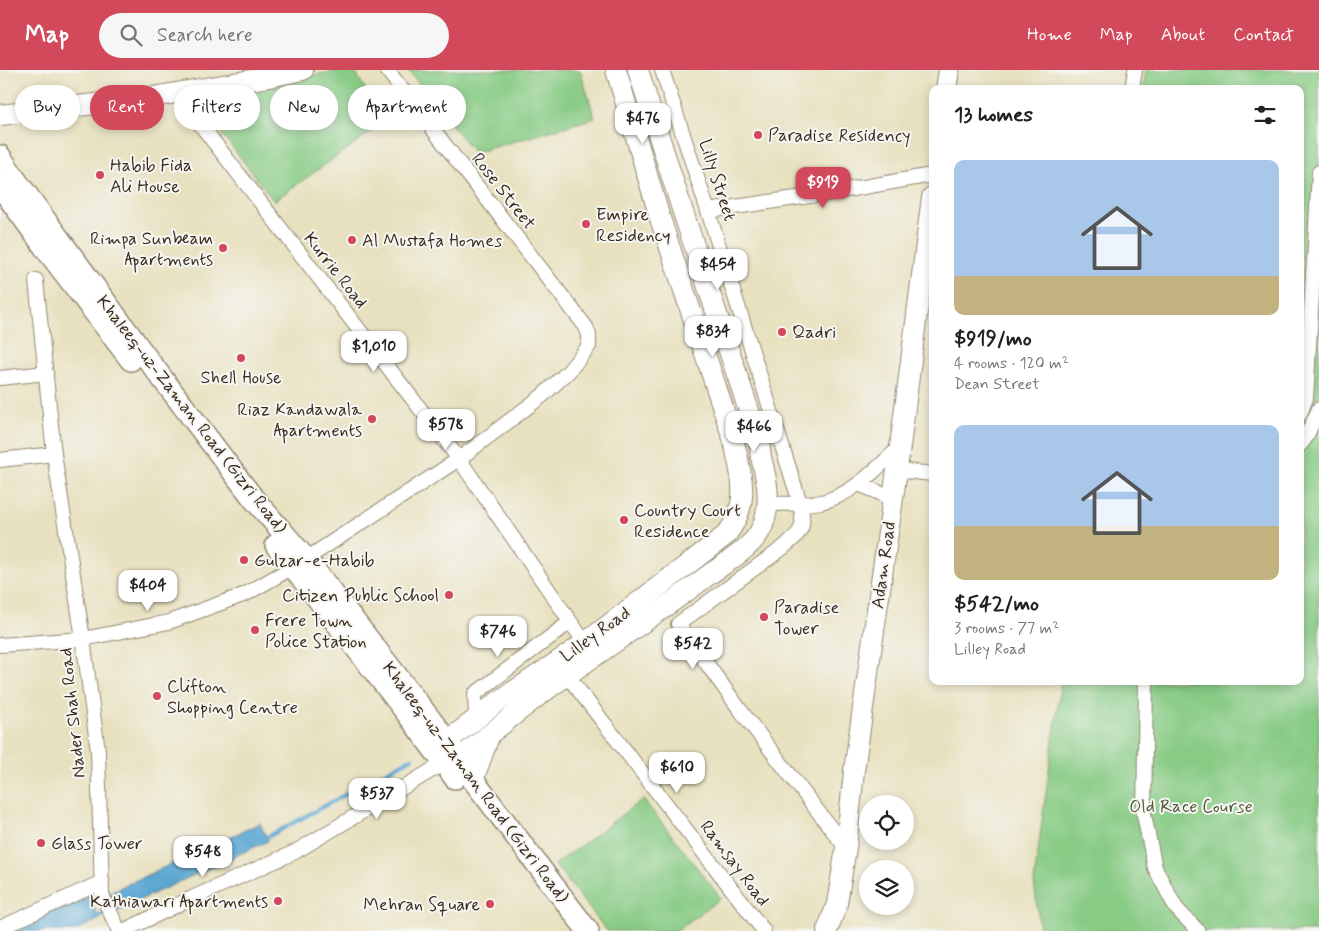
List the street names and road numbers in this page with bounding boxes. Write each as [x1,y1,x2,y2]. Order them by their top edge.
street label: Lilly Street [693,136,742,225]
street label: Rose Street [466,148,541,235]
street label: Kurrie Road [298,227,373,314]
street label: Khaleeq-uz-Zaman Road (Gizri Road) [91,290,292,539]
street label: Adam Road [866,520,902,610]
street label: Lilley Road [556,601,635,668]
street label: Nader Shah Road [54,647,92,779]
street label: Khaleeq-uz-Zaman Road (Gizri Road) [376,657,574,909]
street label: Ramsay Road [694,816,774,911]

